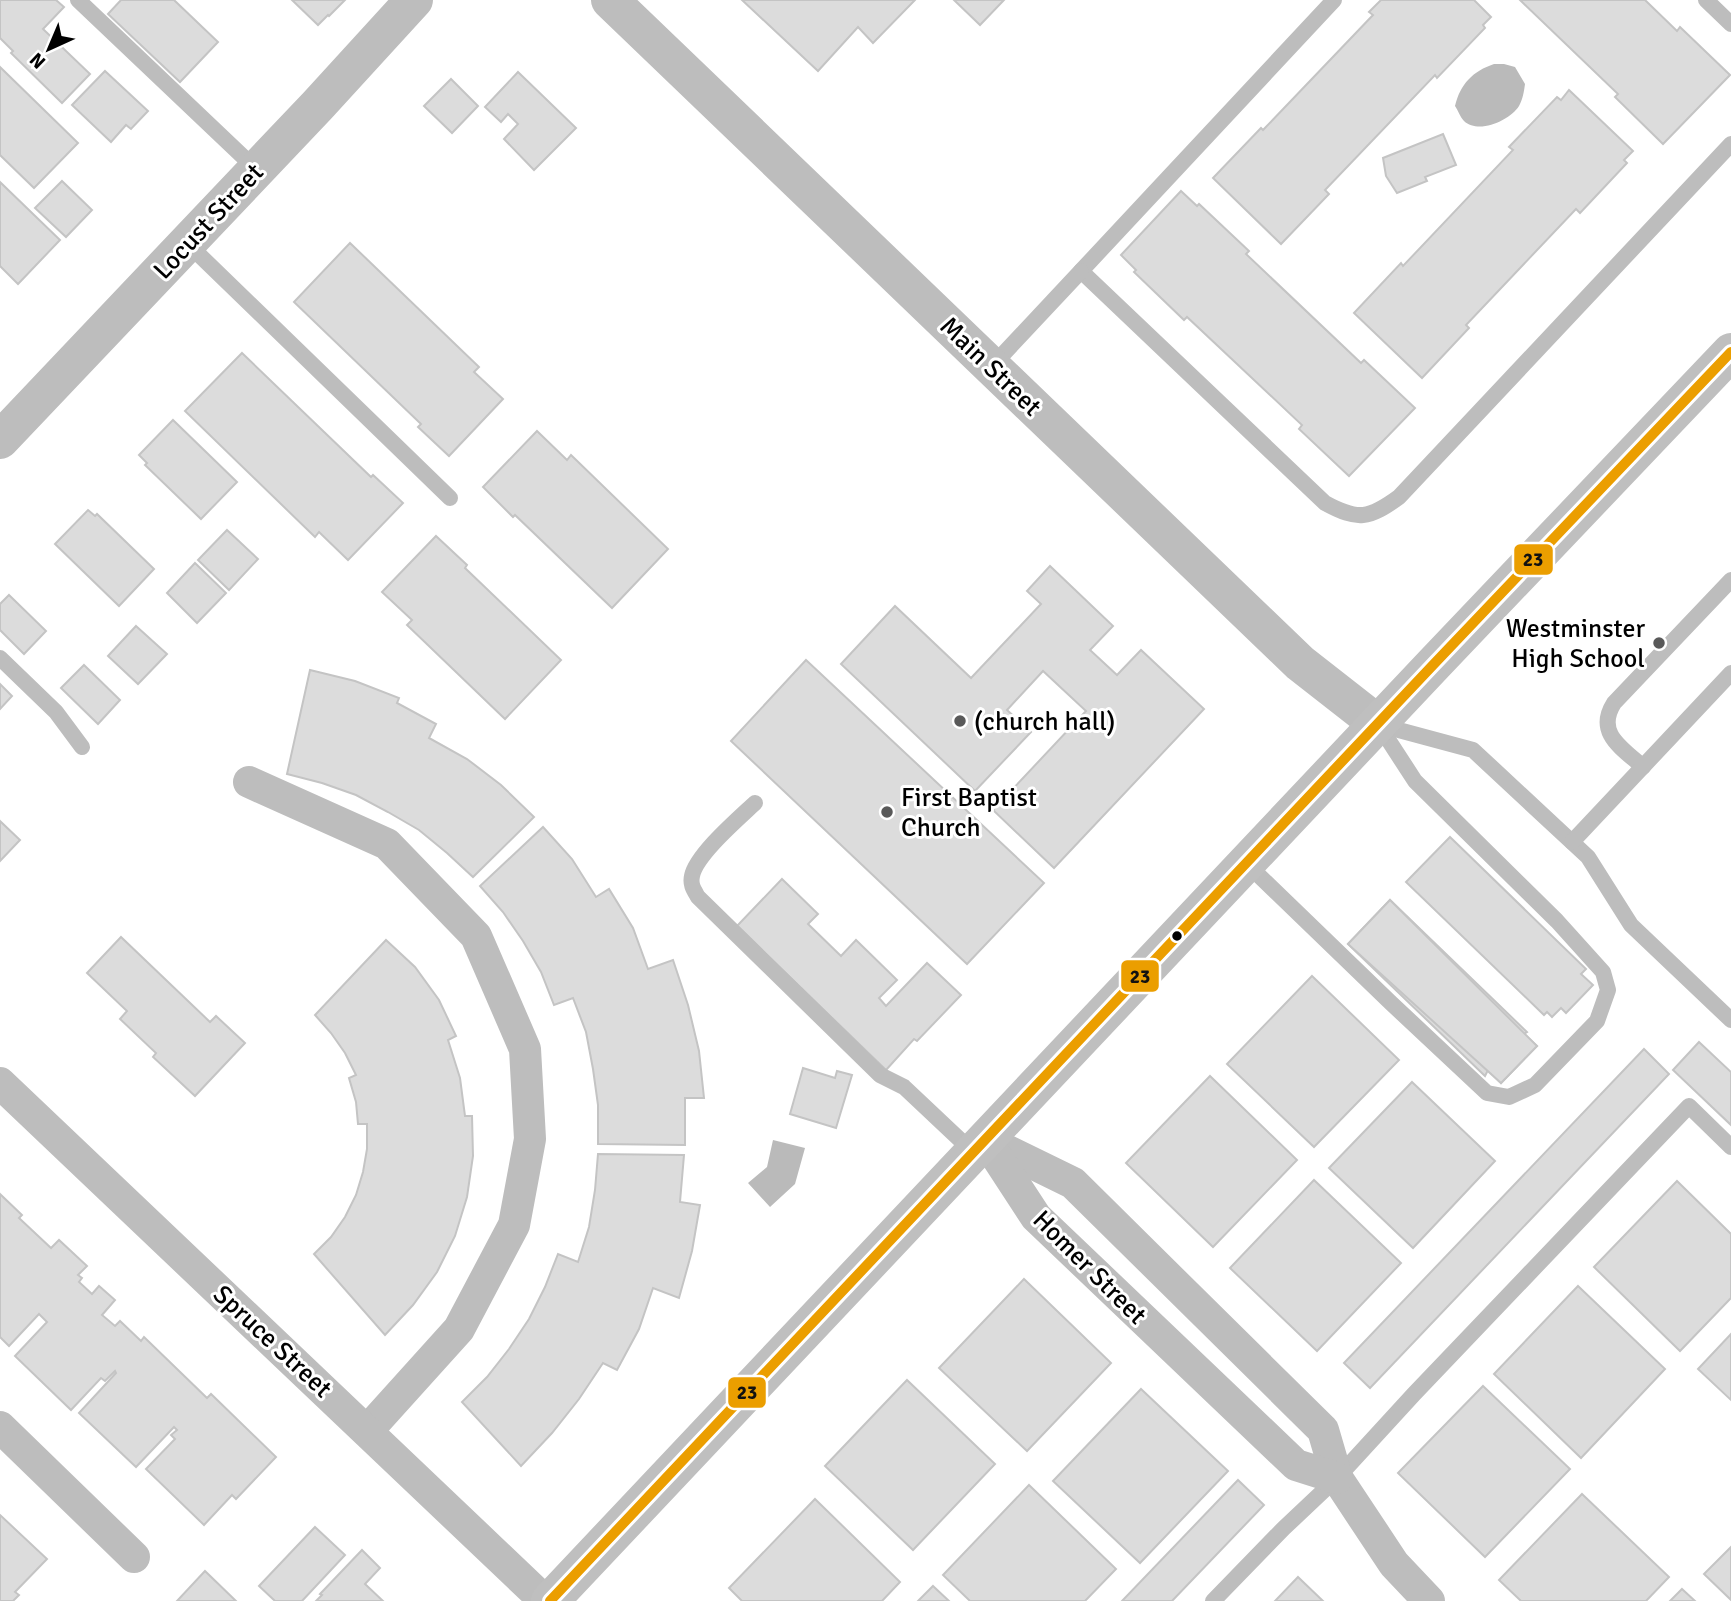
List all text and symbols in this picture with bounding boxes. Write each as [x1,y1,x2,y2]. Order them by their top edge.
north arrow [14,14,84,84]
text: N [25,47,51,74]
street label: Locust Street [147,157,271,286]
street label: Main Street [933,310,1048,423]
line badge: 23 [1513,543,1554,576]
text: 23 [1523,548,1543,572]
place label: Westminster High School [1506,613,1645,675]
marker: Westminster High School [1651,635,1667,651]
place label: (church hall) [974,706,1115,738]
marker: (church hall) [952,713,968,729]
place label: First Baptist Church [901,782,1037,844]
marker: First Baptist Church [879,804,895,820]
unlabelled marker [1170,929,1184,943]
line badge: 23 [1120,959,1160,993]
text: 23 [1130,965,1150,989]
street label: Homer Street [1026,1204,1153,1331]
street label: Spruce Street [206,1279,338,1405]
line badge: 23 [727,1376,767,1409]
text: 23 [737,1381,757,1405]

